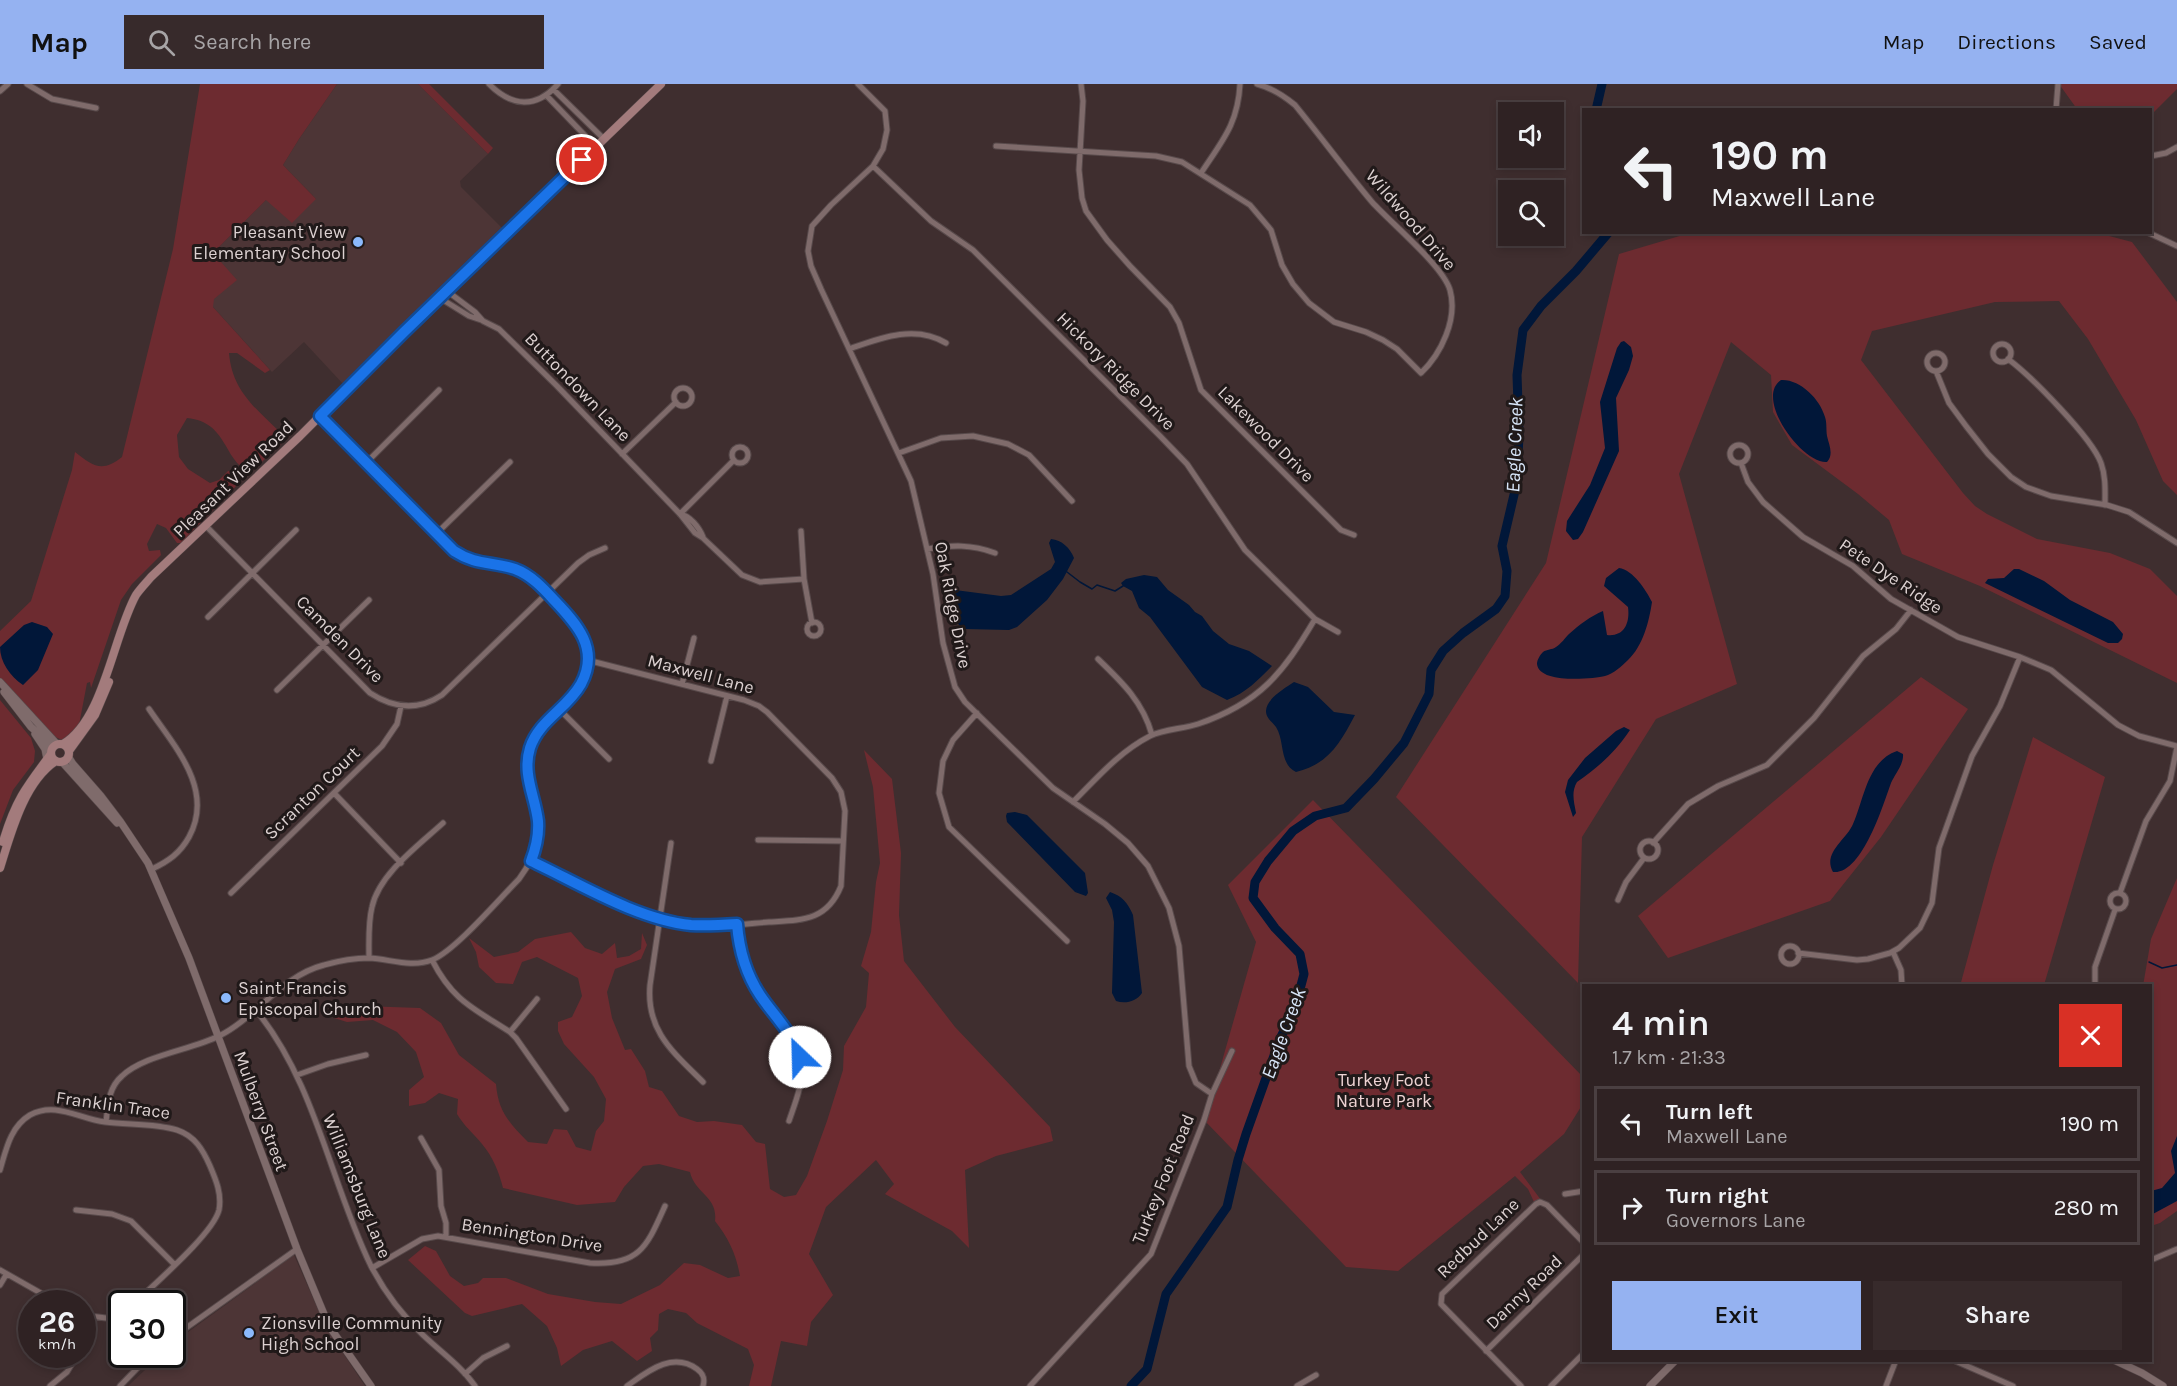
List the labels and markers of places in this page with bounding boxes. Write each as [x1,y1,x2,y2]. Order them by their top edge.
pin [556,134,607,185]
place label: Pleasant View Elementary School [193,221,346,264]
marker: Pleasant View Elementary School [351,235,365,249]
place label: Saint Francis Episcopal Church [238,977,382,1020]
marker: Saint Francis Episcopal Church [219,991,233,1005]
place label: Zionsville Community High School [261,1312,443,1355]
marker: Zionsville Community High School [242,1326,256,1340]

